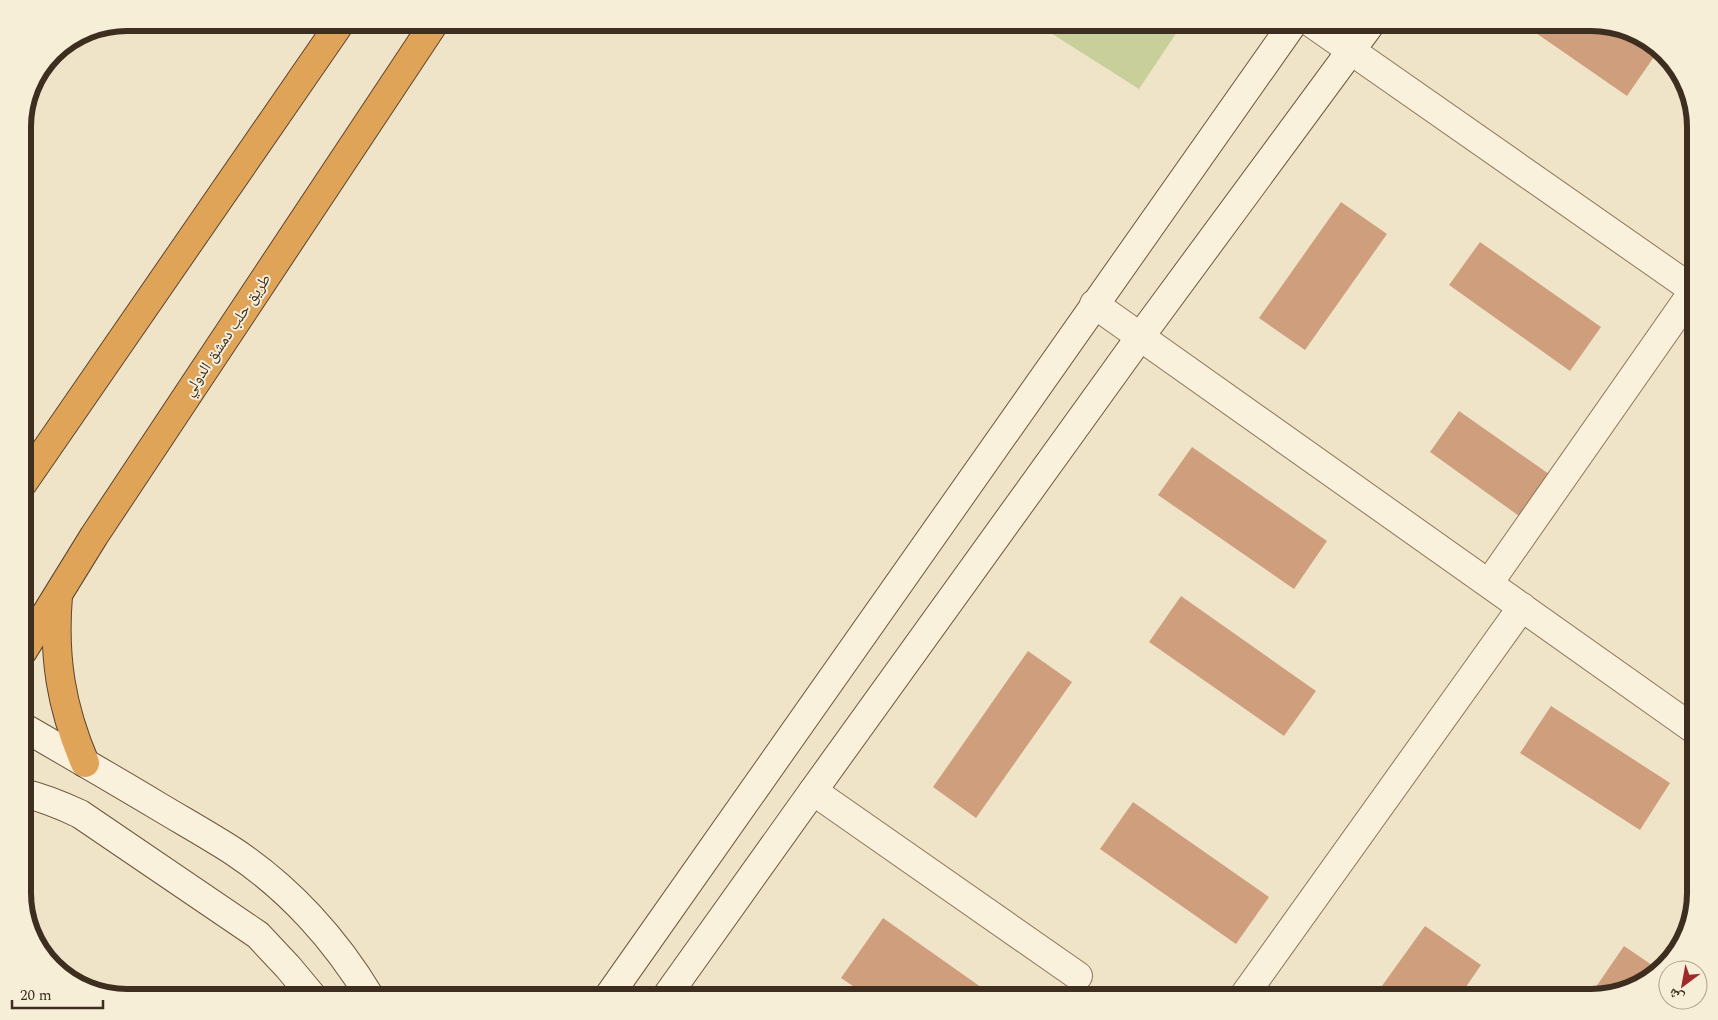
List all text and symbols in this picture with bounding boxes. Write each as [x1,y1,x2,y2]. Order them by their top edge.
street label: طريق حلب دمشق الدولي [177,269,277,401]
north arrow [1658,960,1708,1010]
scale bar [12,978,104,1010]
text: ش [1664,983,1688,1008]
text: 20 m [20,984,52,1007]

